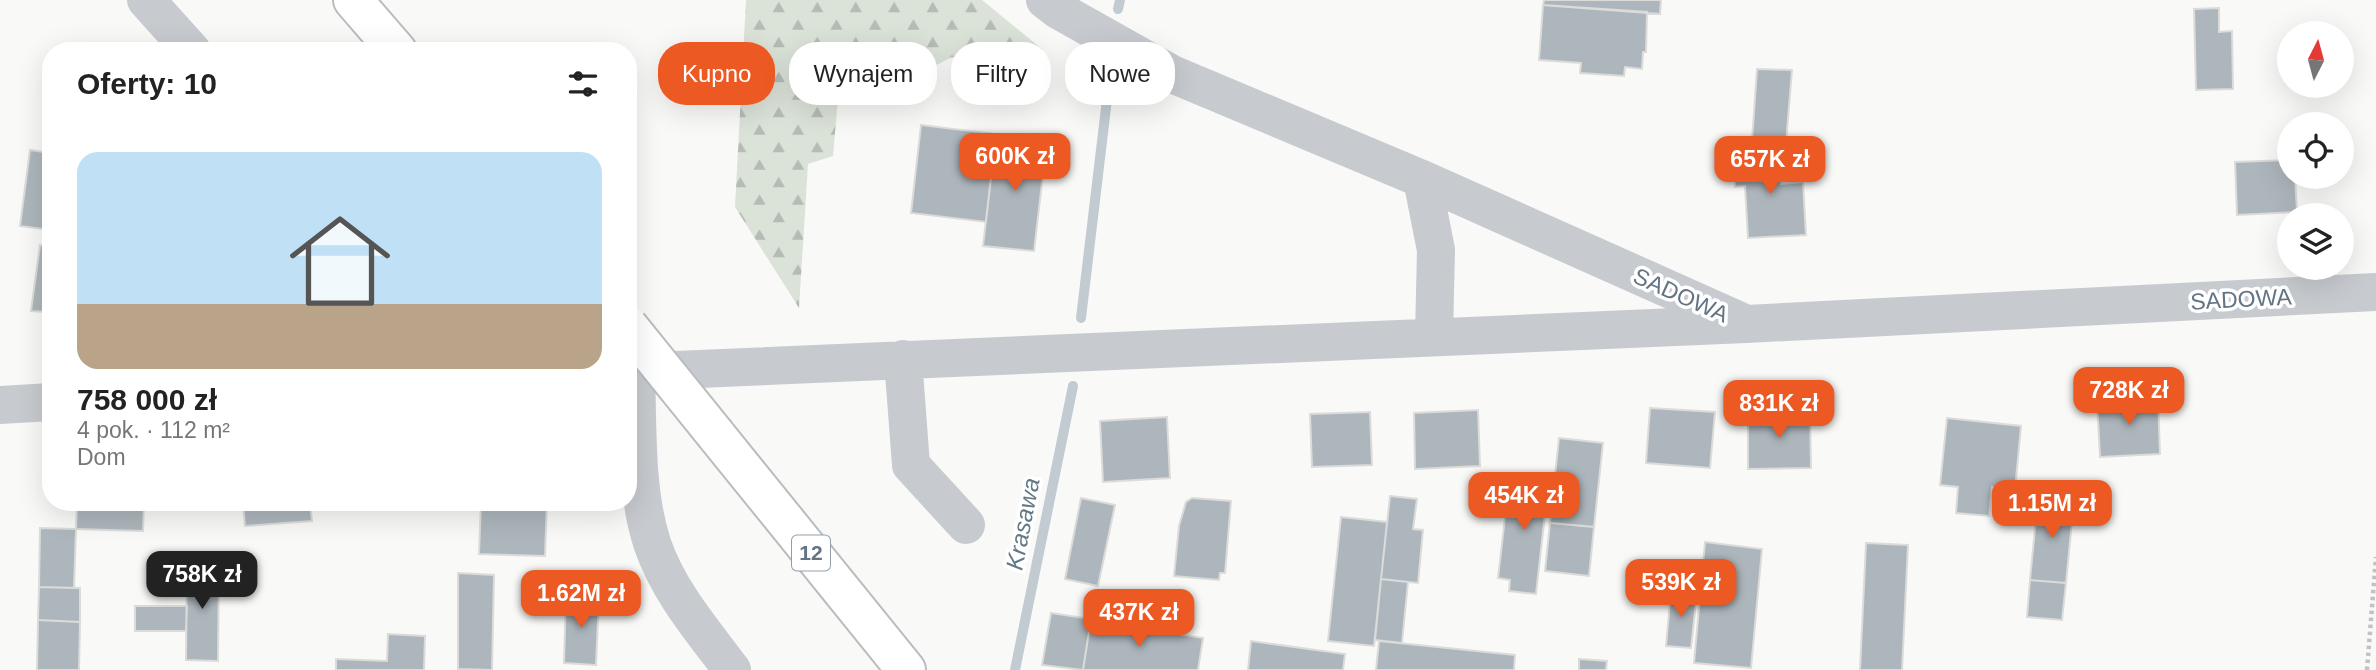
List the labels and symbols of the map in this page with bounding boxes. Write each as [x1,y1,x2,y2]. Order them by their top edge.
north arrow [2277,21,2354,98]
pin: 600K zł [950,134,1080,193]
pin: 657K zł [1705,136,1835,196]
street label: SADOWA [1629,263,1733,328]
street label: SADOWA [2190,283,2293,315]
pin: 728K zł [2064,368,2194,427]
pin: 831K zł [1714,380,1844,440]
pin: 454K zł [1459,472,1589,532]
water label: Krasawa [1000,475,1045,572]
pin: 1.15M zł [1980,480,2124,540]
road number: 12 [792,536,830,570]
pin: 758K zł [137,552,267,611]
pin: 539K zł [1616,560,1746,619]
pin: 1.62M zł [509,570,653,630]
pin: 437K zł [1074,590,1204,649]

